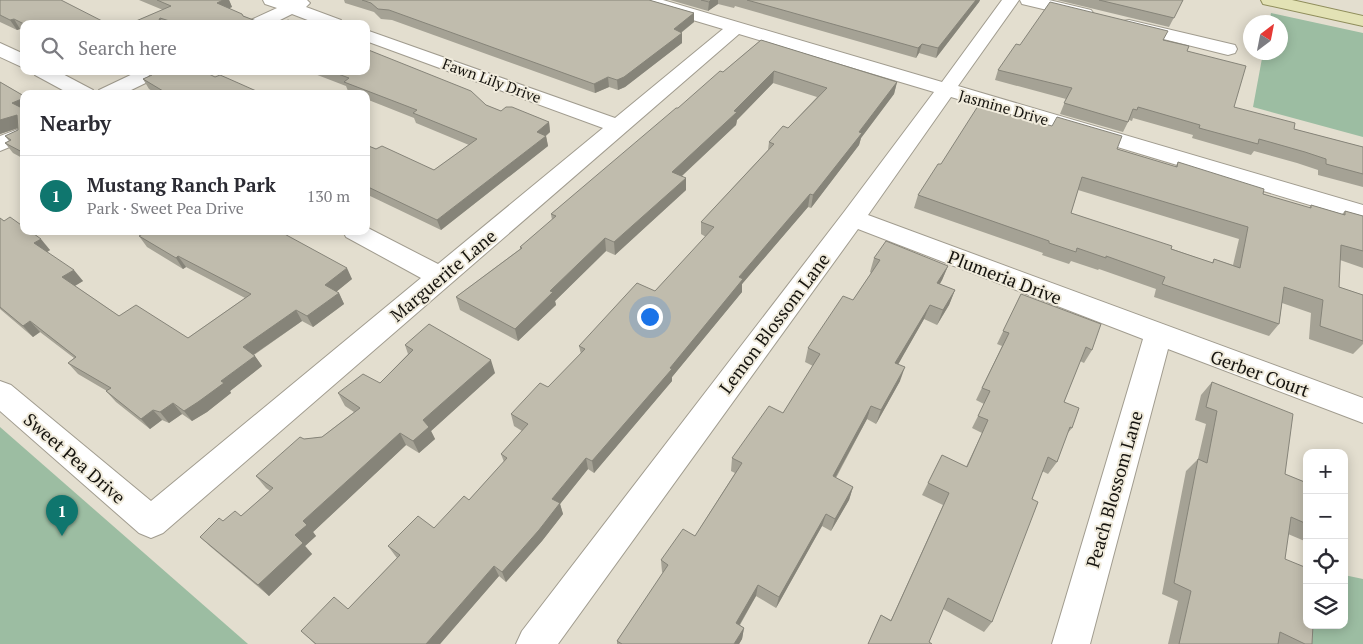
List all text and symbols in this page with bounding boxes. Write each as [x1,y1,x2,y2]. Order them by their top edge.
north arrow [1243,15,1288,60]
search box [20,20,370,75]
icon: search [38,34,66,62]
text: Search here [78,35,177,60]
street label: Fawn Lily Drive [440,53,544,107]
street label: Jasmine Drive [957,85,1051,129]
text: Nearby [40,109,111,137]
text: Mustang Ranch Park [87,172,276,197]
text: 1 [51,185,61,207]
text: 130 m [307,185,350,207]
text: Park · Sweet Pea Drive [87,197,244,219]
street label: Marguerite Lane [385,224,501,326]
street label: Plumeria Drive [945,244,1065,310]
street label: Lemon Blossom Lane [713,248,835,398]
your location [637,304,663,330]
street label: Gerber Court [1207,344,1313,402]
street label: Sweet Pea Drive [19,407,131,509]
street label: Peach Blossom Lane [1080,408,1148,570]
map controls [1303,449,1348,629]
button: + [1303,449,1348,494]
button: − [1303,494,1348,539]
pin: 1 [46,495,78,536]
button: locate [1303,539,1348,584]
button: layers [1303,584,1348,629]

